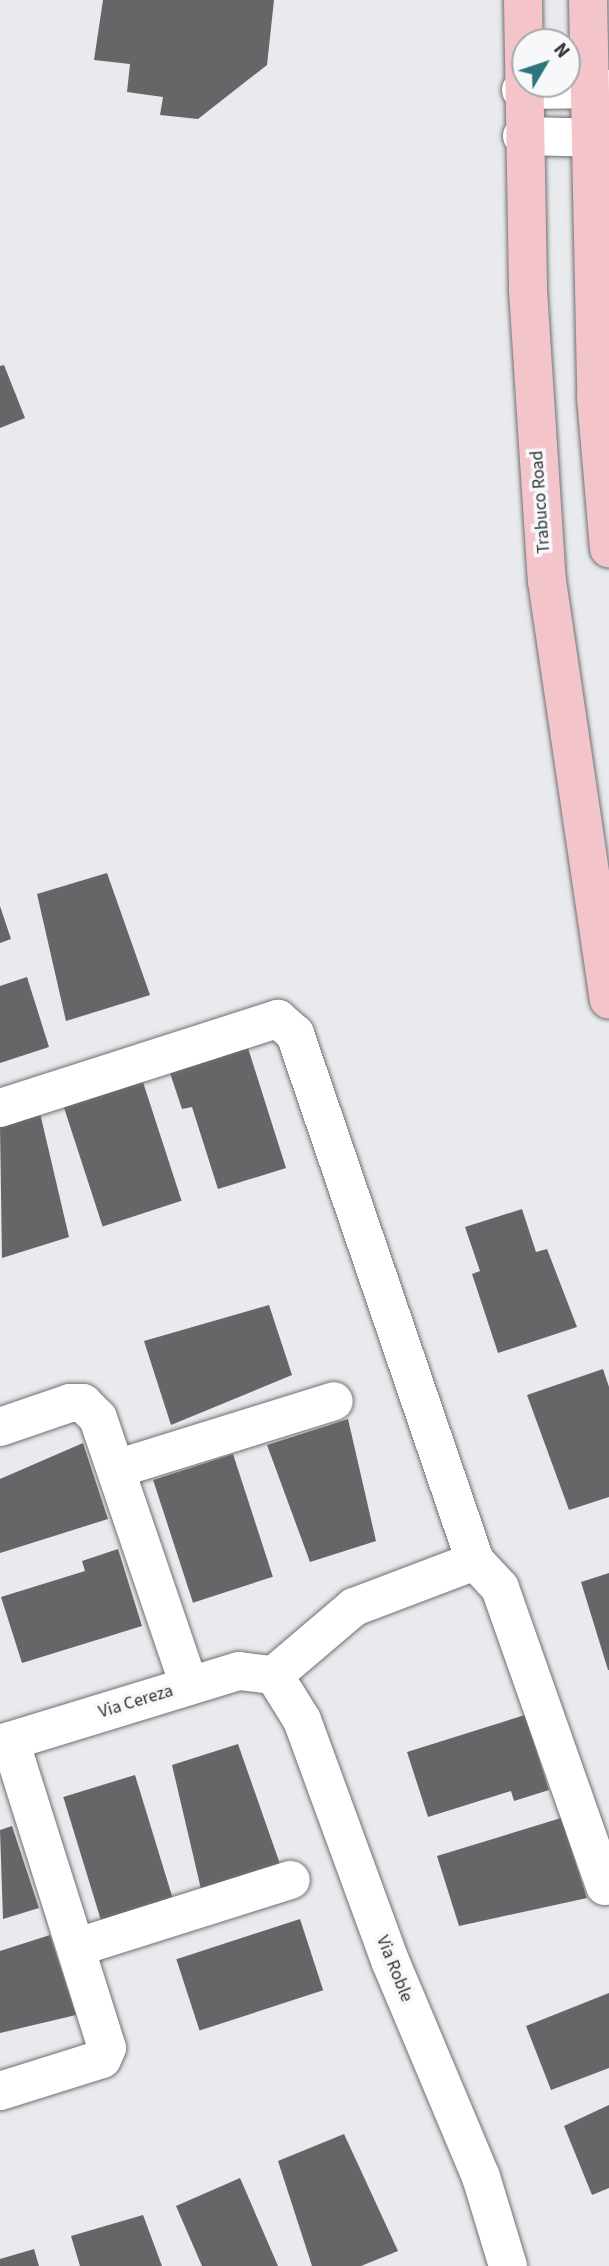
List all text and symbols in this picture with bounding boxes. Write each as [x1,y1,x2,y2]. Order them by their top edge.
north arrow [511,28,581,98]
text: N [547,37,576,64]
street label: Trabuco Road [527,450,555,554]
street label: Via Cereza [96,1680,176,1724]
street label: Via Roble [371,1933,417,2005]

